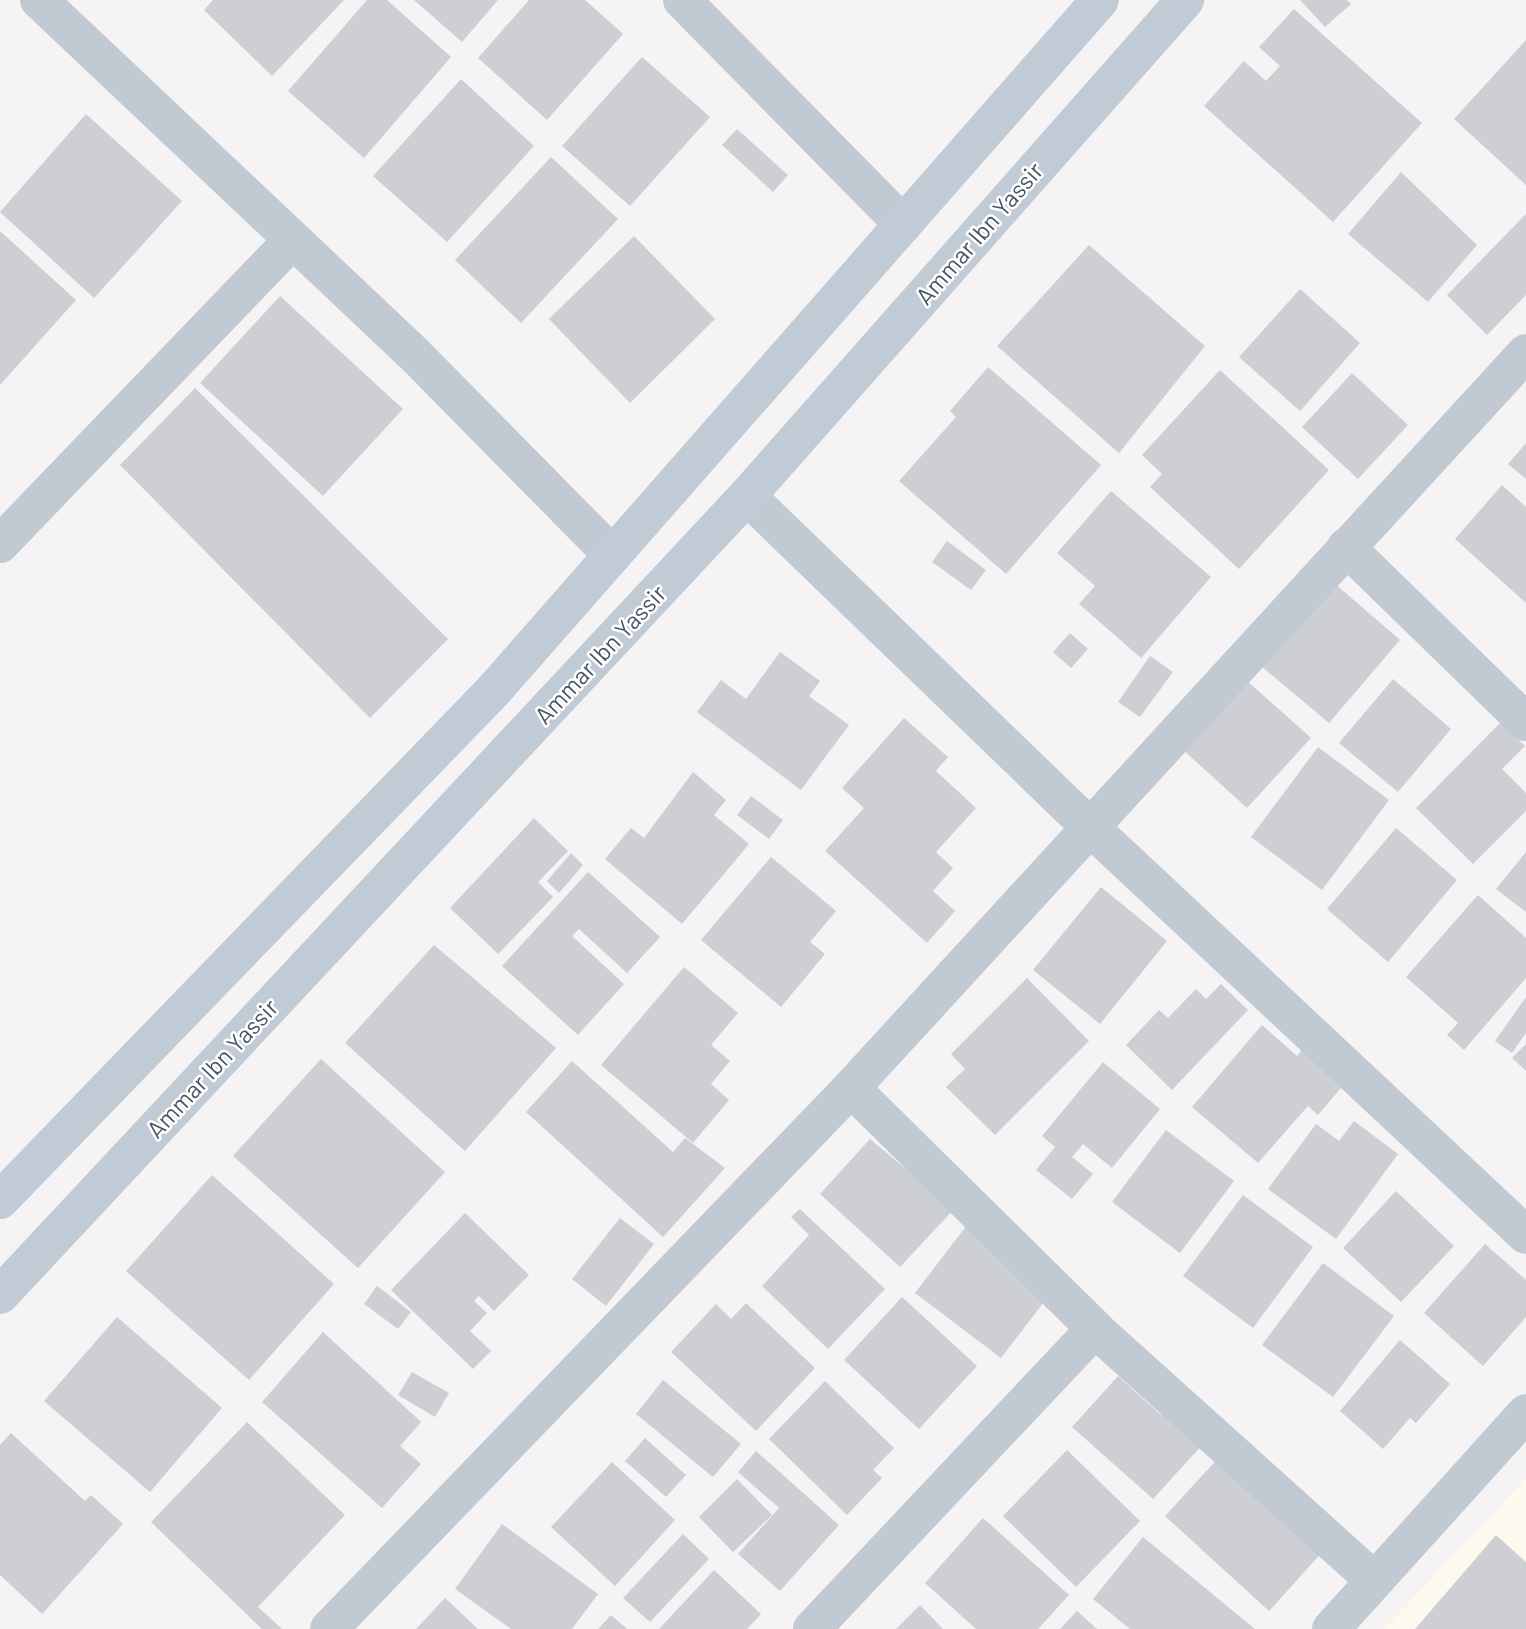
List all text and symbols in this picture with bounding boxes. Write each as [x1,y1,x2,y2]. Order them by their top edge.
street label: Ammar Ibn Yassir [909,156,1049,310]
street label: Ammar Ibn Yassir [528,579,672,729]
street label: Ammar Ibn Yassir [140,993,284,1143]

